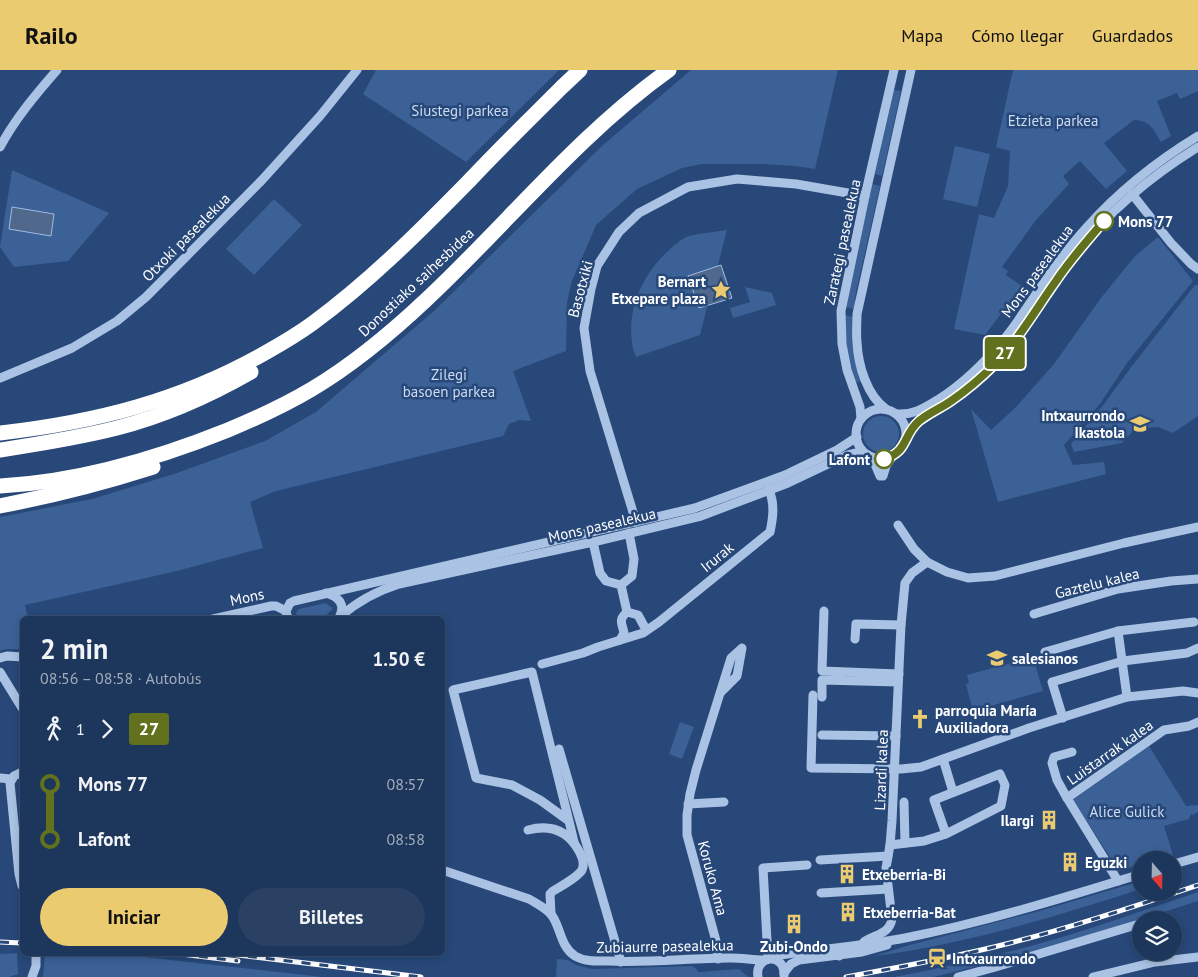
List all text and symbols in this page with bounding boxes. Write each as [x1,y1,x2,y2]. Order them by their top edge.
text: Railo [25,20,78,51]
text: Mapa [901,24,943,47]
text: Cómo llegar [971,24,1064,47]
text: Guardados [1092,24,1173,47]
park label: Siustegi parkea [411,101,509,120]
park label: Etzieta parkea [1008,111,1098,130]
street label: Zarategi pasealekua [819,177,865,307]
street label: Otxoki pasealekua [138,189,234,285]
marker: Mons 77 [1094,211,1114,231]
place label: Mons 77 [1118,212,1173,231]
street label: Mons pasealekua [997,221,1077,321]
street label: Donostiako saihesbidea [354,224,478,340]
street label: Basotxiki [563,258,597,320]
place label: Bernart Etxepare plaza [611,272,707,308]
place icon: Bernart Etxepare plaza [710,279,732,301]
line badge: 27 [982,337,1028,369]
text: 27 [995,341,1015,364]
park label: Zilegi basoen parkea [403,365,495,401]
place label: Intxaurrondo Ikastola [1041,406,1125,442]
school or university icon: Intxaurrondo Ikastola [1129,413,1151,435]
marker: Lafont [874,449,894,469]
place label: Lafont [829,450,871,469]
street label: Mons pasealekua [546,503,658,547]
street label: Irurak [697,537,738,576]
street label: Gaztelu kalea [1053,563,1141,603]
street label: Mons [228,584,266,610]
text: 2 min [40,630,108,667]
text: 1.50 € [372,647,425,671]
school or university icon: salesianos [986,647,1008,669]
place label: salesianos [1012,649,1078,668]
text: 08:56 – 08:58 · Autobús [40,668,201,688]
place label: parroquia María Auxiliadora [935,701,1037,737]
church icon: parroquia María Auxiliadora [909,708,931,730]
icon: walk [40,715,68,743]
icon: forward [93,715,121,743]
street label: Luistarrak kalea [1063,715,1157,789]
text: 27 [139,717,159,740]
text: 1 [76,719,85,739]
street label: Lizardi kalea [870,729,892,811]
text: Mons 77 [78,772,148,796]
text: 08:57 [387,774,425,794]
park label: Alice Gulick [1090,802,1165,821]
building icon: Ilargi [1038,809,1060,831]
place label: Ilargi [1001,811,1034,830]
text: Lafont [78,827,130,851]
text: 08:58 [387,829,425,849]
street label: Koruko Ama [694,839,732,917]
building icon: Eguzki [1059,851,1081,873]
north arrow [1132,851,1182,901]
map controls [1132,851,1182,961]
place label: Eguzki [1085,853,1127,872]
building icon: Etxeberria-Bi [836,863,858,885]
place label: Etxeberria-Bi [862,865,946,884]
button: Iniciar [40,888,228,946]
button: Billetes [238,888,425,946]
building icon: Etxeberria-Bat [837,901,859,923]
place label: Etxeberria-Bat [863,903,956,922]
button: layers [1132,911,1182,961]
building icon: Zubi-Ondo [783,913,805,935]
street label: Zubiaurre pasealekua [596,935,734,957]
place label: Zubi-Ondo [760,937,828,956]
station icon: Intxaurrondo [926,947,948,969]
place label: Intxaurrondo [952,949,1036,968]

